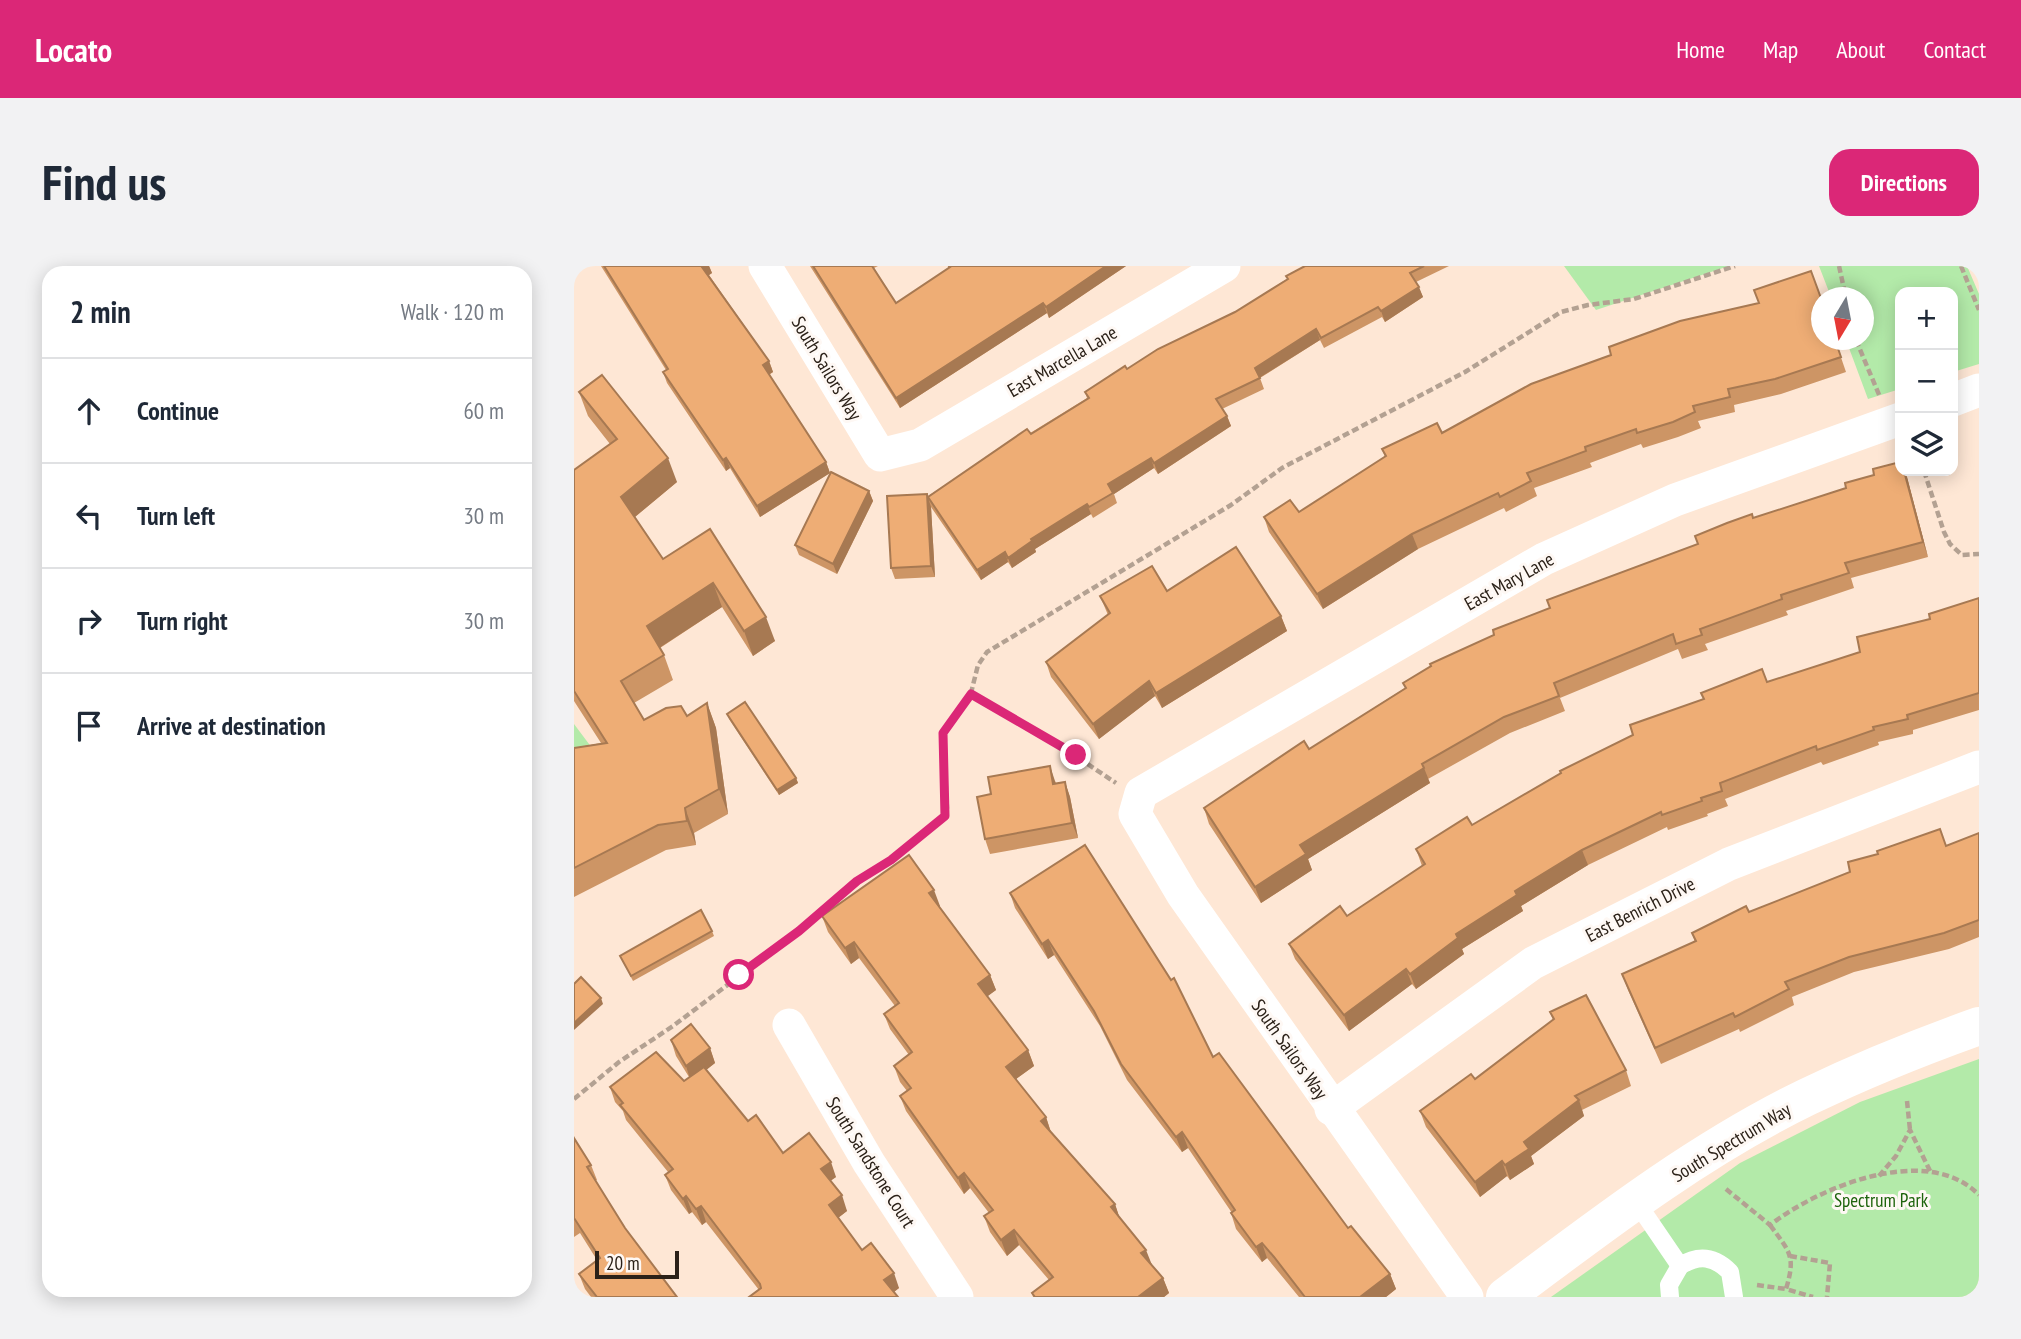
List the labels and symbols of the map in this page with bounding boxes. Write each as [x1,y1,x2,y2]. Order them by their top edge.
north arrow [1811,287,1874,350]
street label: South Sailors Way [787,312,868,425]
street label: East Marcella Lane [1003,320,1121,402]
street label: East Mary Lane [1460,547,1558,615]
route end [1060,739,1091,770]
street label: East Benrich Drive [1581,871,1699,947]
route start [723,959,754,990]
street label: South Sailors Way [1247,994,1334,1104]
street label: South Sandstone Court [821,1092,921,1233]
street label: South Spectrum Way [1667,1097,1796,1187]
park label: Spectrum Park [1834,1188,1929,1212]
scale bar [595,1248,679,1280]

